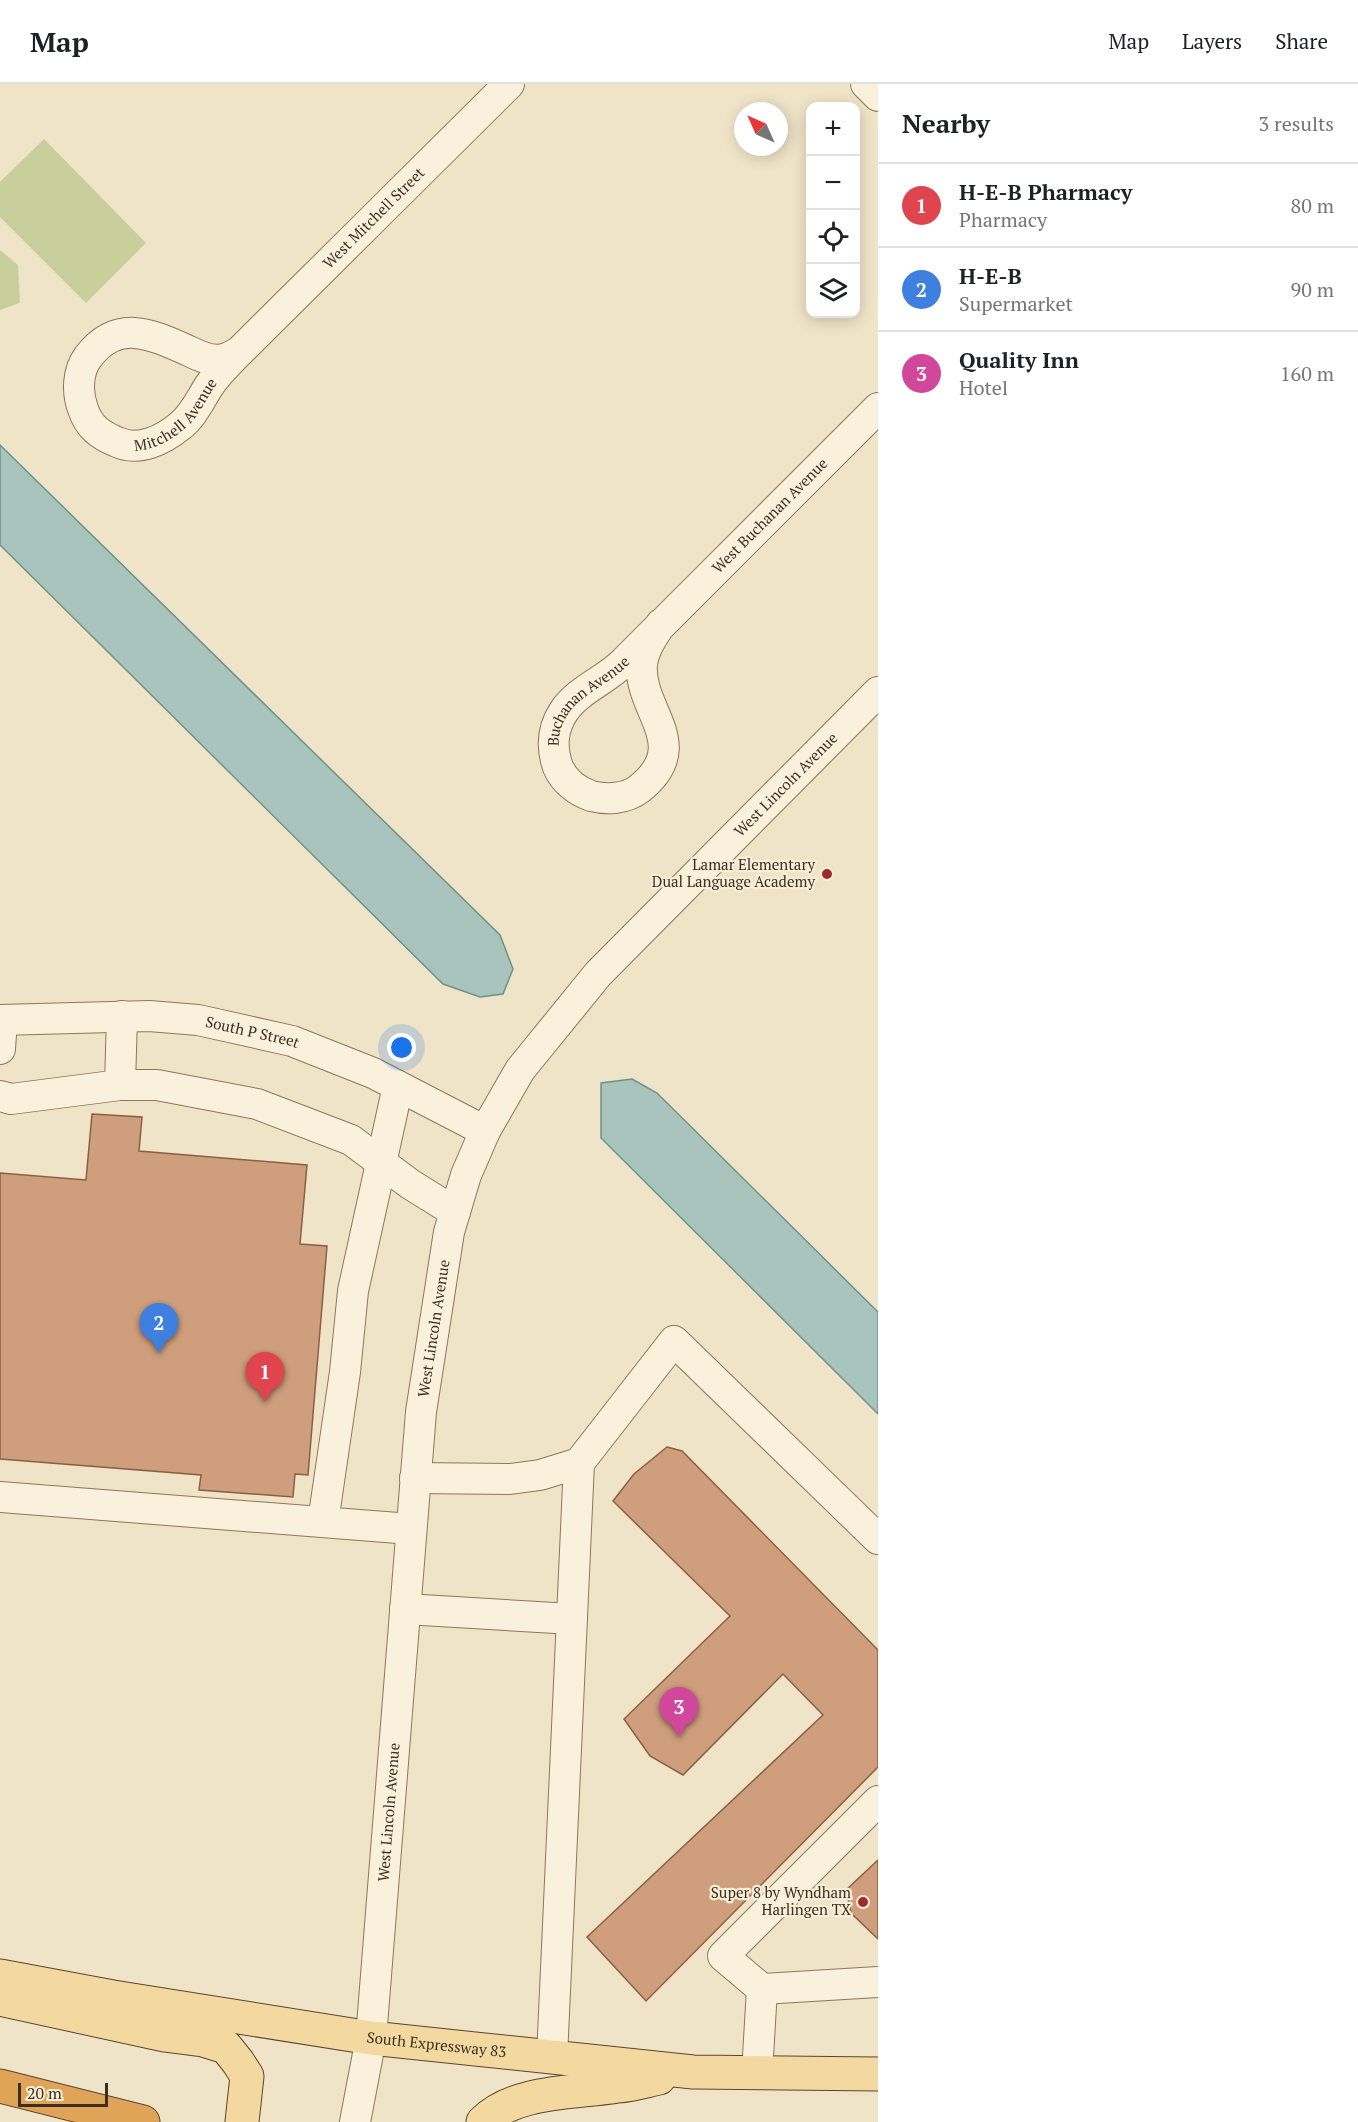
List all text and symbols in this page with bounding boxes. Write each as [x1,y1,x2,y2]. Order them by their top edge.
text: Map [30,23,89,60]
text: Map [1108,27,1149,55]
text: Layers [1182,27,1242,55]
text: Share [1275,27,1328,55]
north arrow [734,102,788,156]
map controls [806,102,860,318]
button: + [806,102,860,156]
text: Nearby [902,106,990,140]
text: 3 results [1259,110,1334,137]
button: − [806,156,860,210]
street label: West Mitchell Street [318,162,429,272]
text: H-E-B Pharmacy [959,177,1132,206]
text: 1 [916,192,927,219]
text: 80 m [1291,192,1334,219]
text: Pharmacy [959,206,1047,233]
button: locate [806,210,860,264]
text: H-E-B [959,261,1022,290]
button: layers [806,264,860,318]
text: 2 [916,276,927,303]
text: 90 m [1291,276,1334,303]
text: Supermarket [959,290,1073,317]
text: Quality Inn [959,345,1079,374]
text: 3 [916,360,927,387]
text: 160 m [1280,360,1334,387]
street label: Mitchell Avenue [133,373,221,455]
text: Hotel [959,374,1008,401]
street label: West Buchanan Avenue [707,453,831,577]
street label: Buchanan Avenue [543,651,633,746]
street label: West Lincoln Avenue [729,728,841,840]
place label: Lamar Elementary Dual Language Academy [652,854,815,891]
marker: Lamar Elementary Dual Language Academy [820,867,834,881]
street label: South P Street [204,1011,303,1052]
your location [387,1033,416,1062]
street label: West Lincoln Avenue [412,1258,454,1399]
pin: 2 [140,1304,178,1353]
pin: 1 [246,1352,284,1402]
pin: 3 [660,1688,698,1737]
street label: West Lincoln Avenue [373,1742,404,1882]
place label: Super 8 by Wyndham Harlingen TX [711,1882,851,1919]
marker: Super 8 by Wyndham Harlingen TX [856,1895,870,1909]
street label: South Expressway 83 [365,2026,507,2061]
scale bar [18,2080,108,2108]
text: 20 m [27,2082,62,2104]

